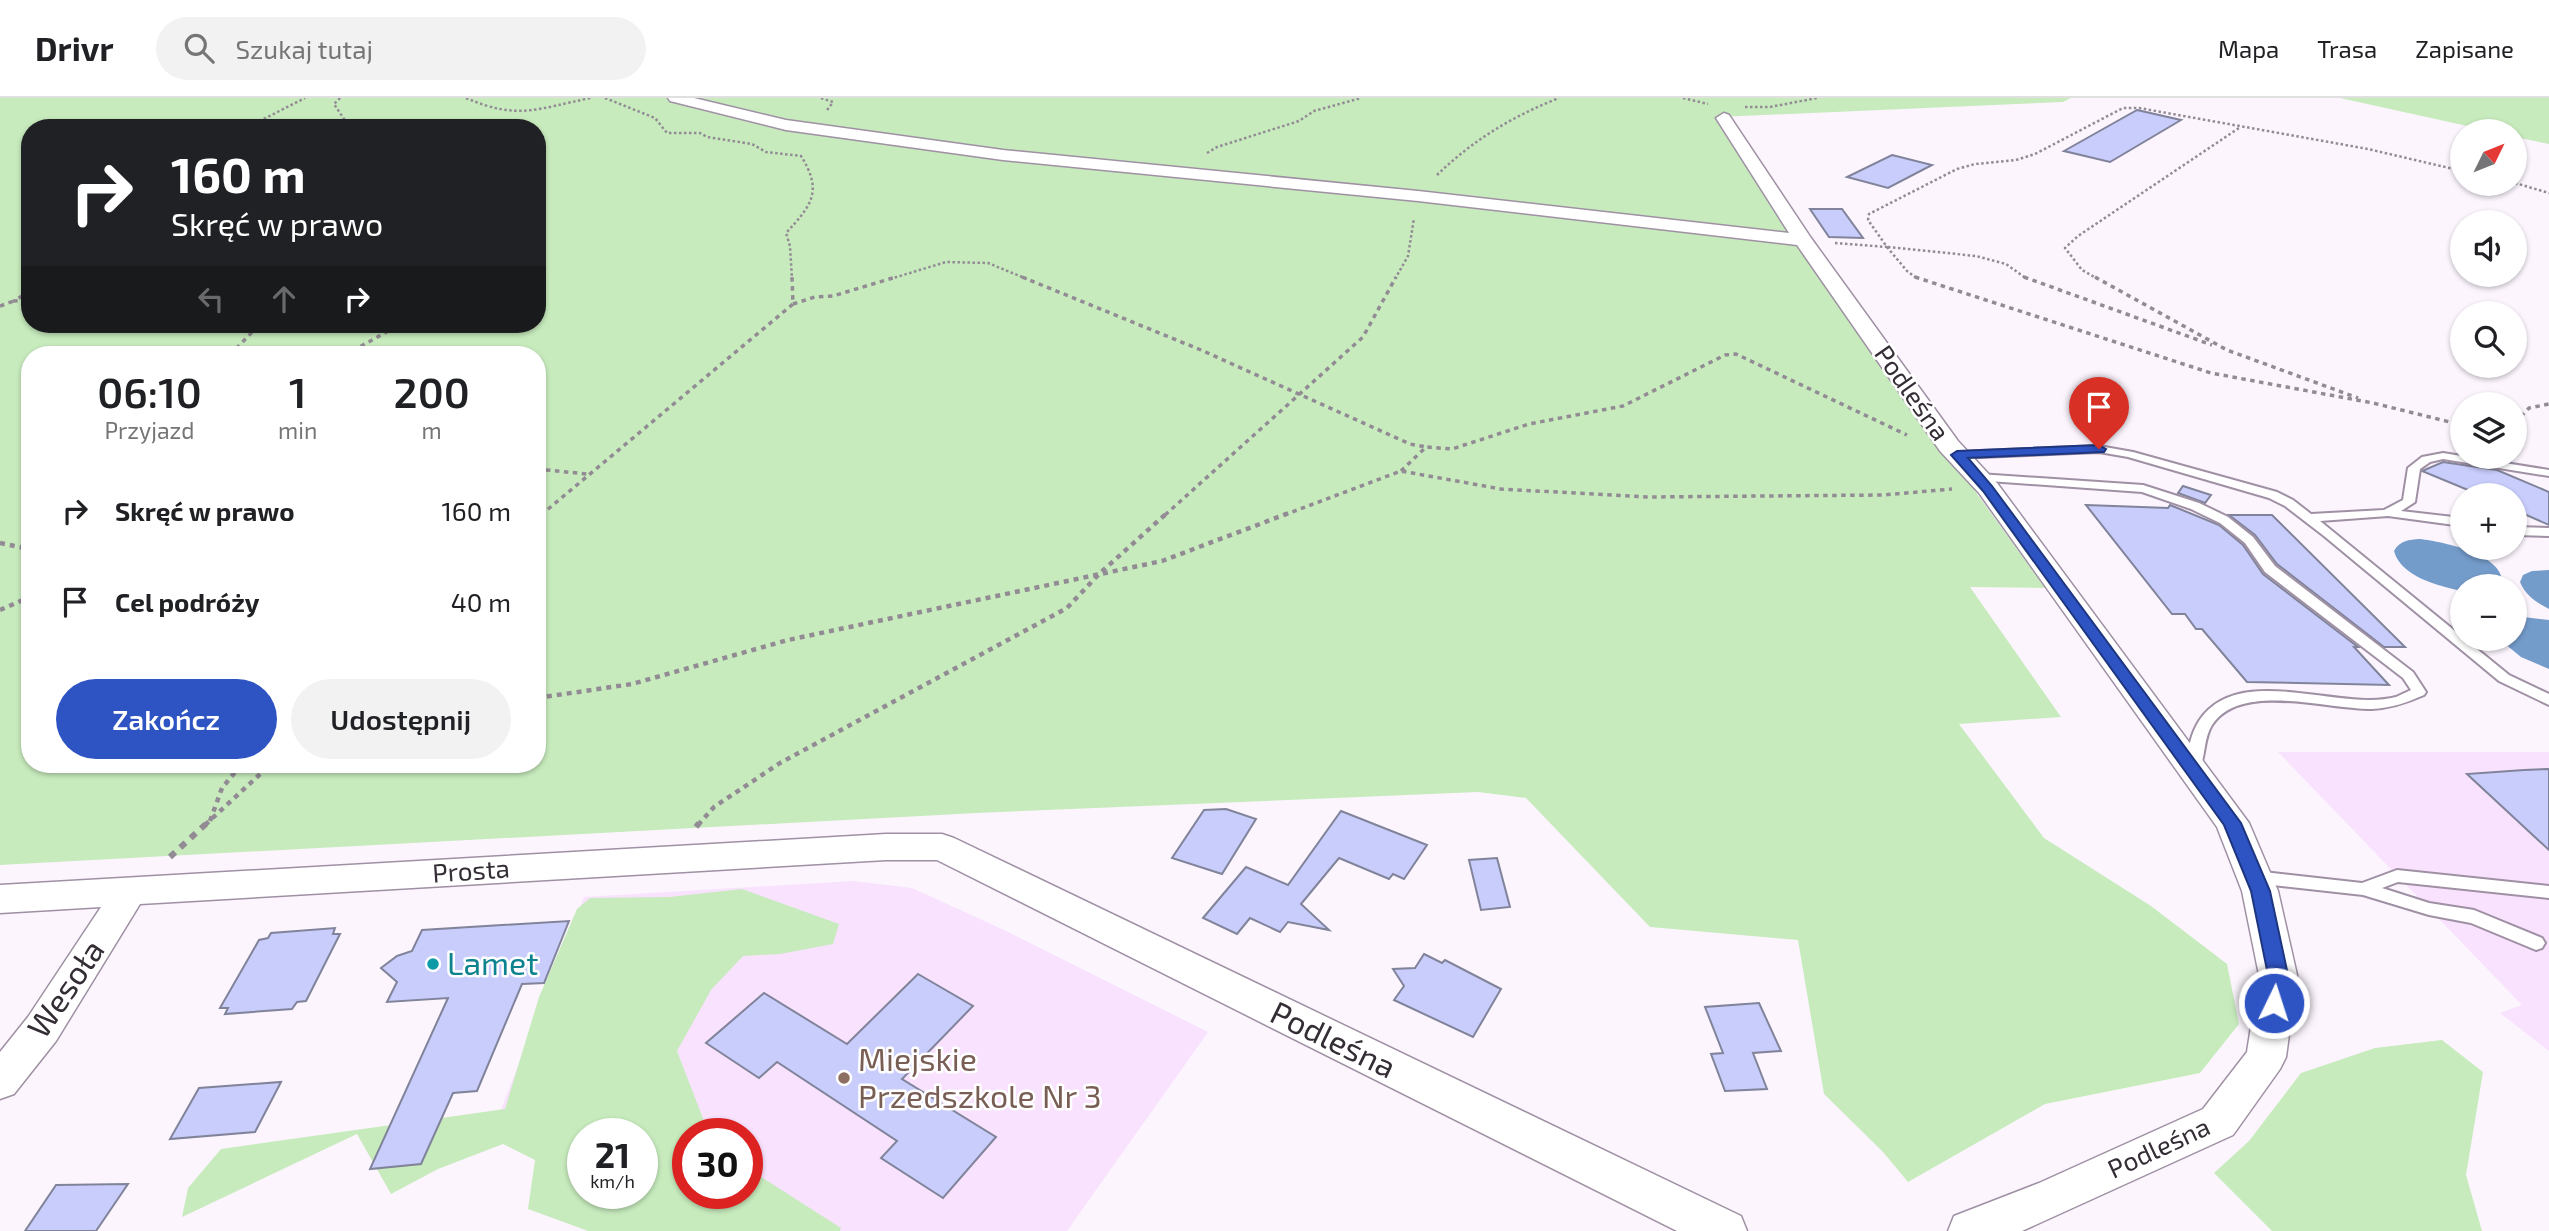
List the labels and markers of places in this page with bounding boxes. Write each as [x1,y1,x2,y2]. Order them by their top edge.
pin [2069,377,2129,449]
place label: Lamet [447,943,538,981]
marker: Lamet [425,956,441,972]
place label: Miejskie Przedszkole Nr 3 [858,1039,1102,1114]
marker: Miejskie Przedszkole Nr 3 [836,1070,852,1086]

